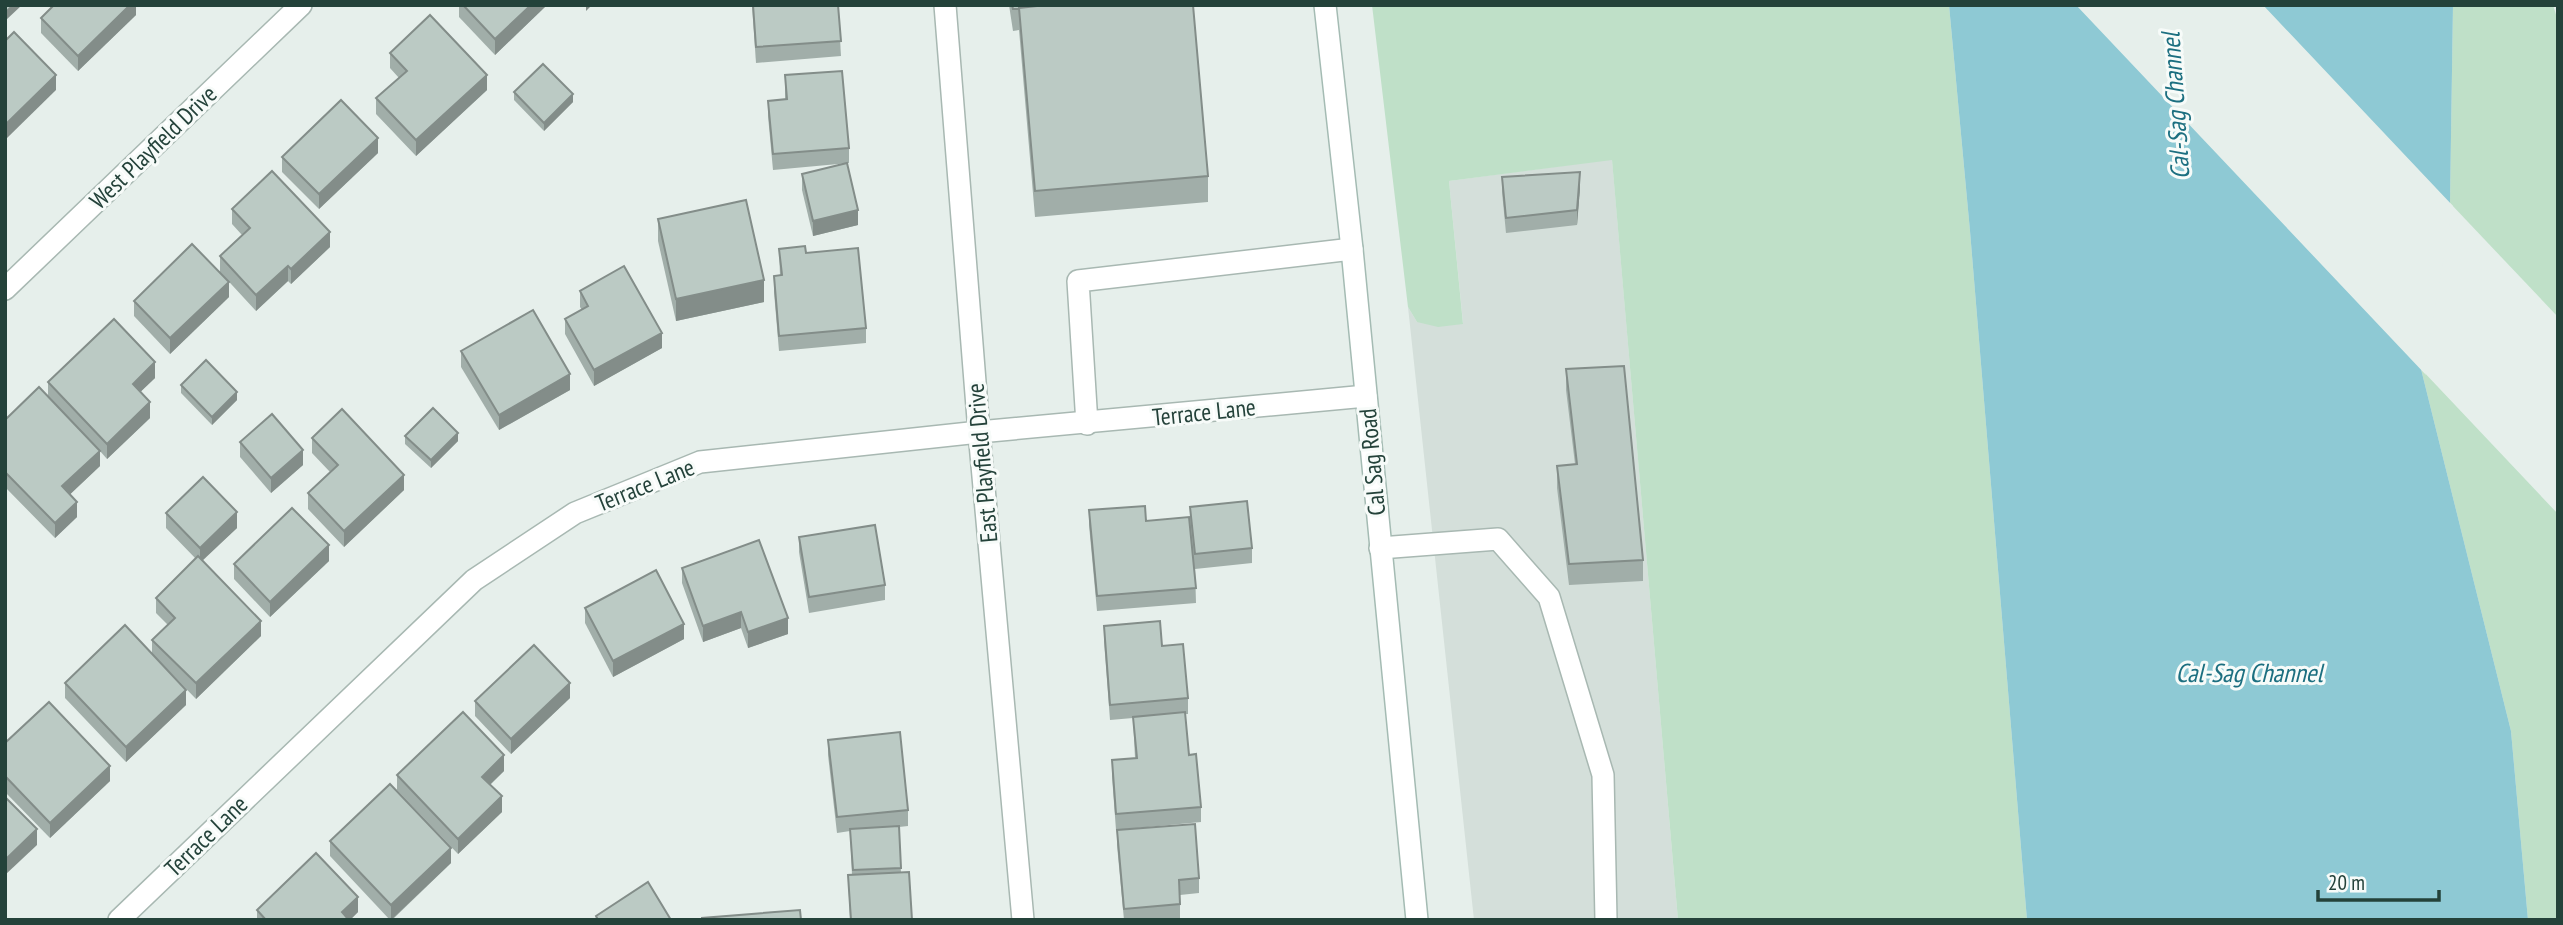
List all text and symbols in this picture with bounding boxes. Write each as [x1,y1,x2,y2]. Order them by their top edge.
water label: Cal-Sag Channel [2153,28,2197,181]
street label: West Playfield Drive [83,79,223,215]
street label: East Playfield Drive [960,382,1004,544]
street label: Terrace Lane [1151,391,1257,433]
street label: Cal Sag Road [1352,407,1392,517]
street label: Terrace Lane [591,451,699,519]
water label: Cal-Sag Channel [2175,656,2326,689]
street label: Terrace Lane [158,789,254,883]
scale bar [2318,858,2439,902]
text: 20 m [2328,869,2365,896]

